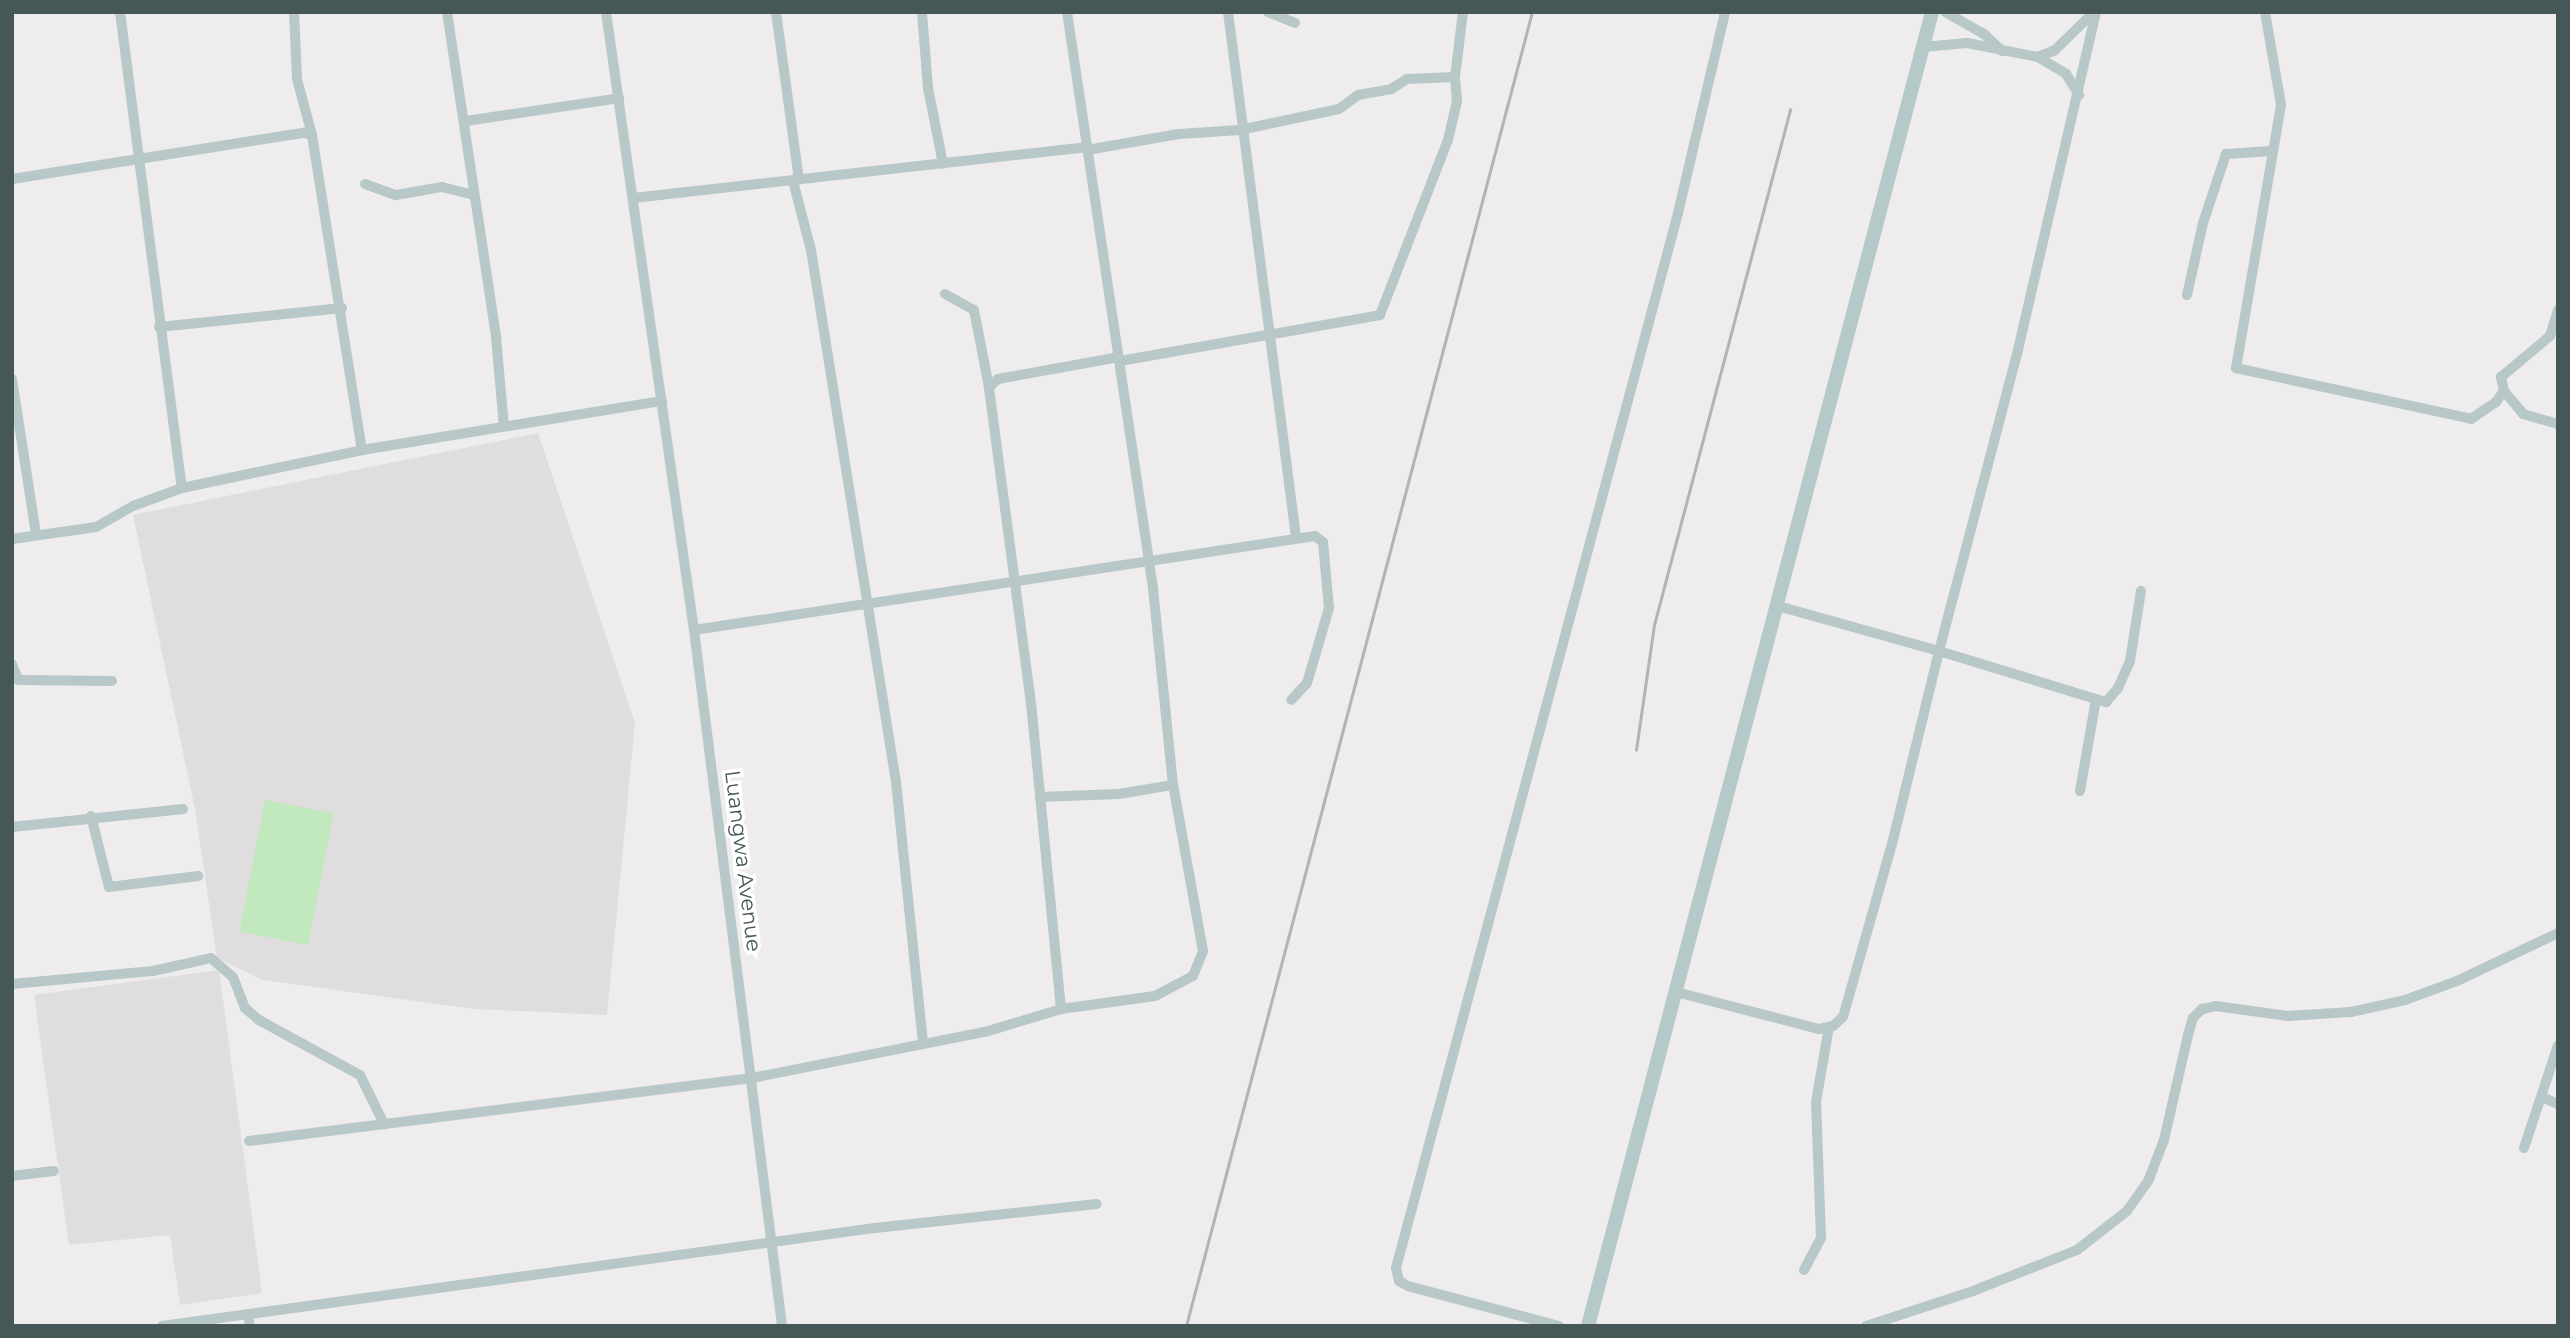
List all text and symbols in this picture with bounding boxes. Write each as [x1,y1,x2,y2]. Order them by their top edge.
street label: Luangwa Avenue [719,769,767,953]

